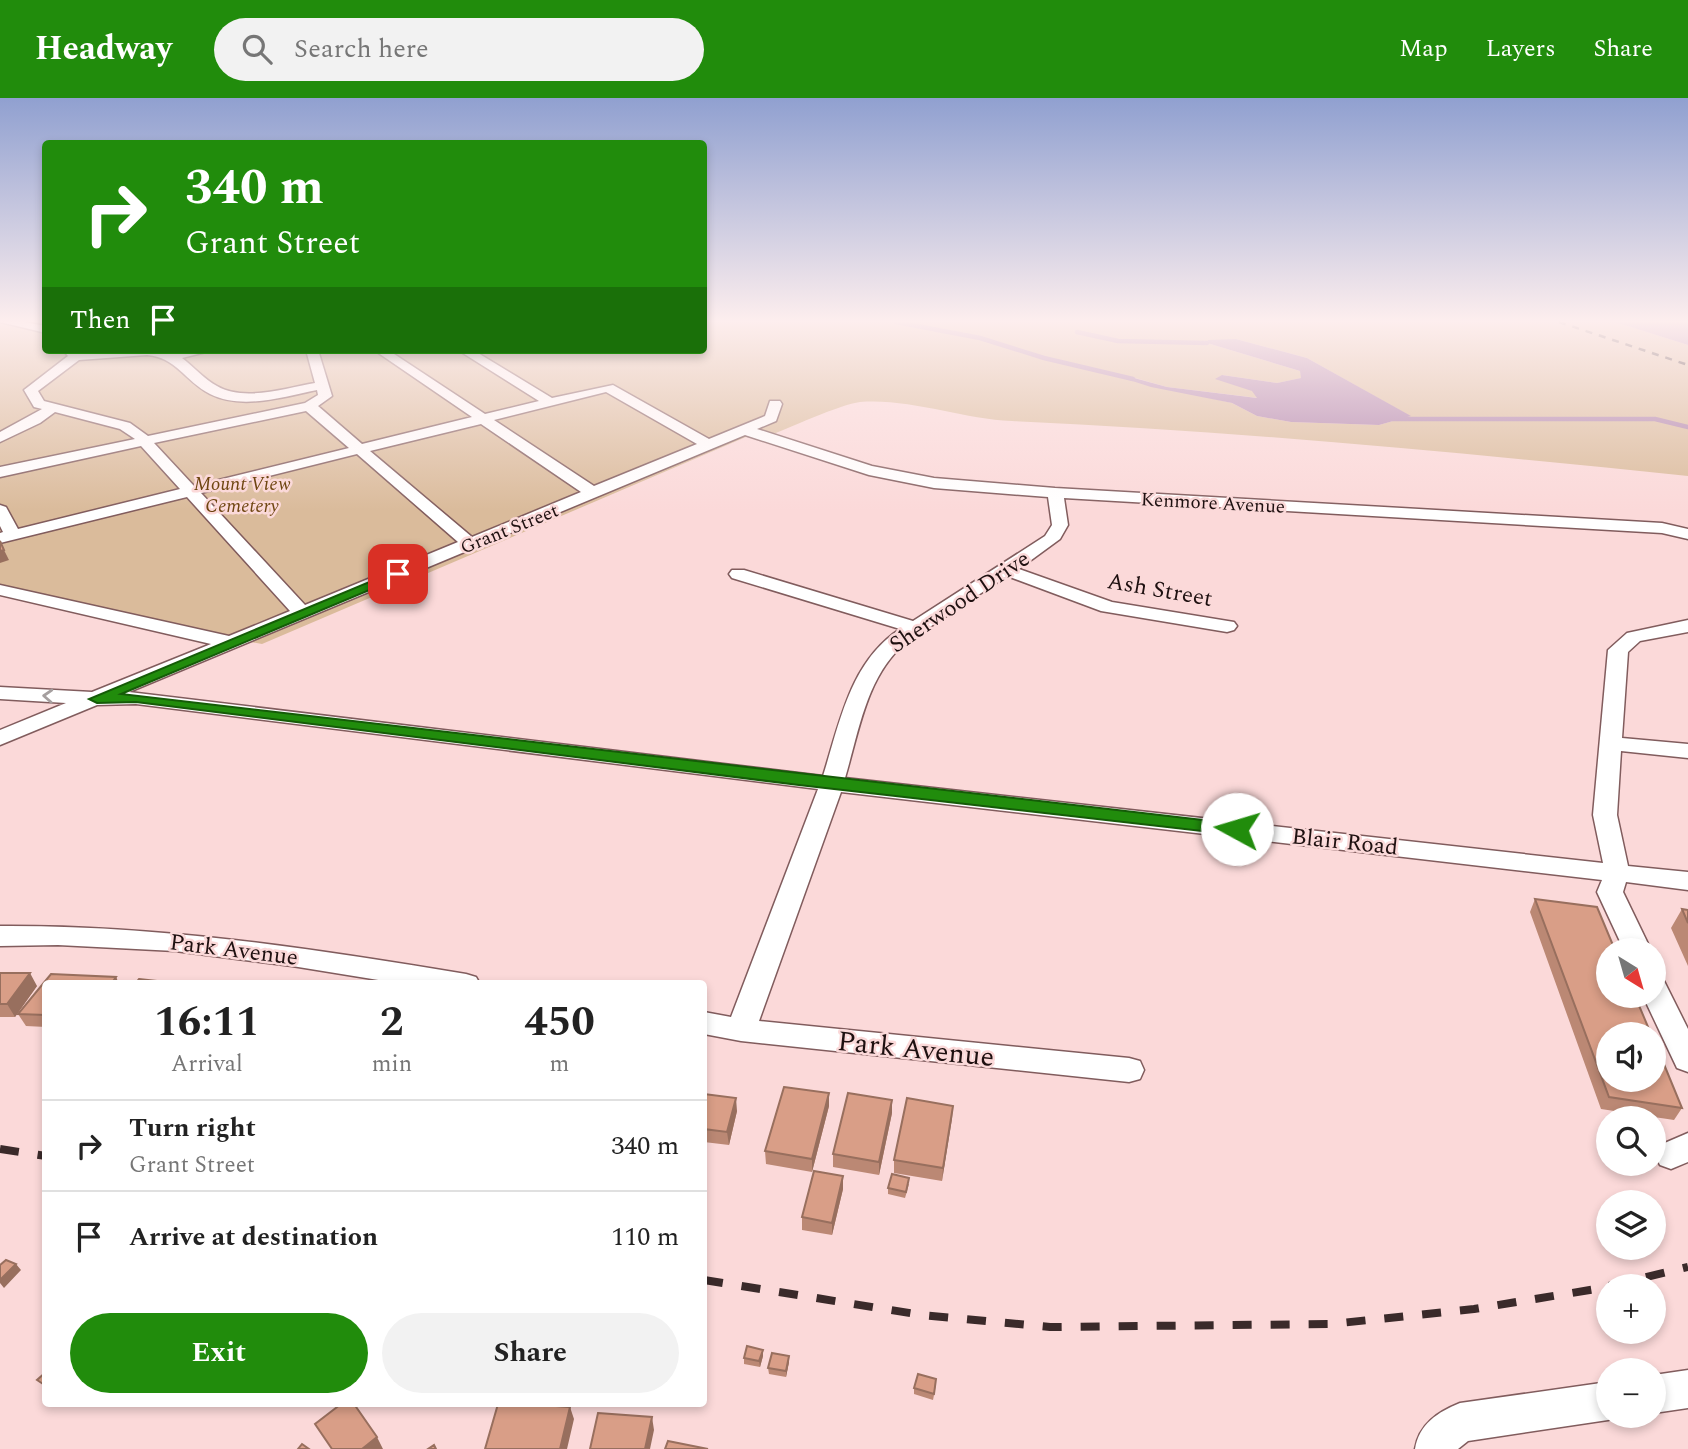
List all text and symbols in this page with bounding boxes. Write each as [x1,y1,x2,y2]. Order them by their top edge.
search box [214,18,704,81]
text: Headway [35,24,172,74]
text: Search here [294,29,429,69]
icon: search [238,30,276,68]
text: Map [1399,31,1448,67]
text: Layers [1486,31,1556,67]
text: Share [1594,31,1653,67]
text: 340 m [185,151,324,226]
icon: right [70,168,161,259]
text: Grant Street [185,219,360,268]
text: Then [70,300,130,340]
icon: arrive [144,301,182,339]
park label: Mount View Cemetery [194,470,291,521]
street label: Kenmore Avenue [1140,485,1286,522]
street label: Grant Street [456,496,563,562]
street label: Sherwood Drive [882,542,1037,662]
pin [368,544,428,604]
icon: arrive [379,555,417,593]
street label: Ash Street [1104,564,1215,617]
one-way arrow [43,689,54,704]
position arrow [1200,792,1274,866]
street label: Blair Road [1290,820,1400,865]
street label: Park Avenue [168,925,300,976]
north arrow [1596,938,1666,1008]
map controls [1596,938,1666,1428]
text: 16:11 [154,991,260,1054]
text: 2 [380,991,404,1054]
text: 450 [524,991,595,1054]
street label: Park Avenue [835,1020,996,1079]
button: sound [1596,1022,1666,1092]
text: Arrival [171,1047,243,1082]
text: min [372,1047,412,1082]
text: m [550,1047,569,1082]
button: search [1596,1106,1666,1176]
text: Turn right [129,1108,256,1148]
text: 340 m [611,1126,679,1166]
icon: right [70,1127,108,1165]
text: Grant Street [129,1148,255,1183]
button: layers [1596,1190,1666,1260]
text: Arrive at destination [129,1217,378,1257]
text: 110 m [611,1217,679,1257]
icon: arrive [70,1218,108,1256]
button: + [1596,1274,1666,1344]
button: Exit [70,1313,368,1393]
button: Share [382,1313,679,1393]
button: − [1596,1358,1666,1428]

